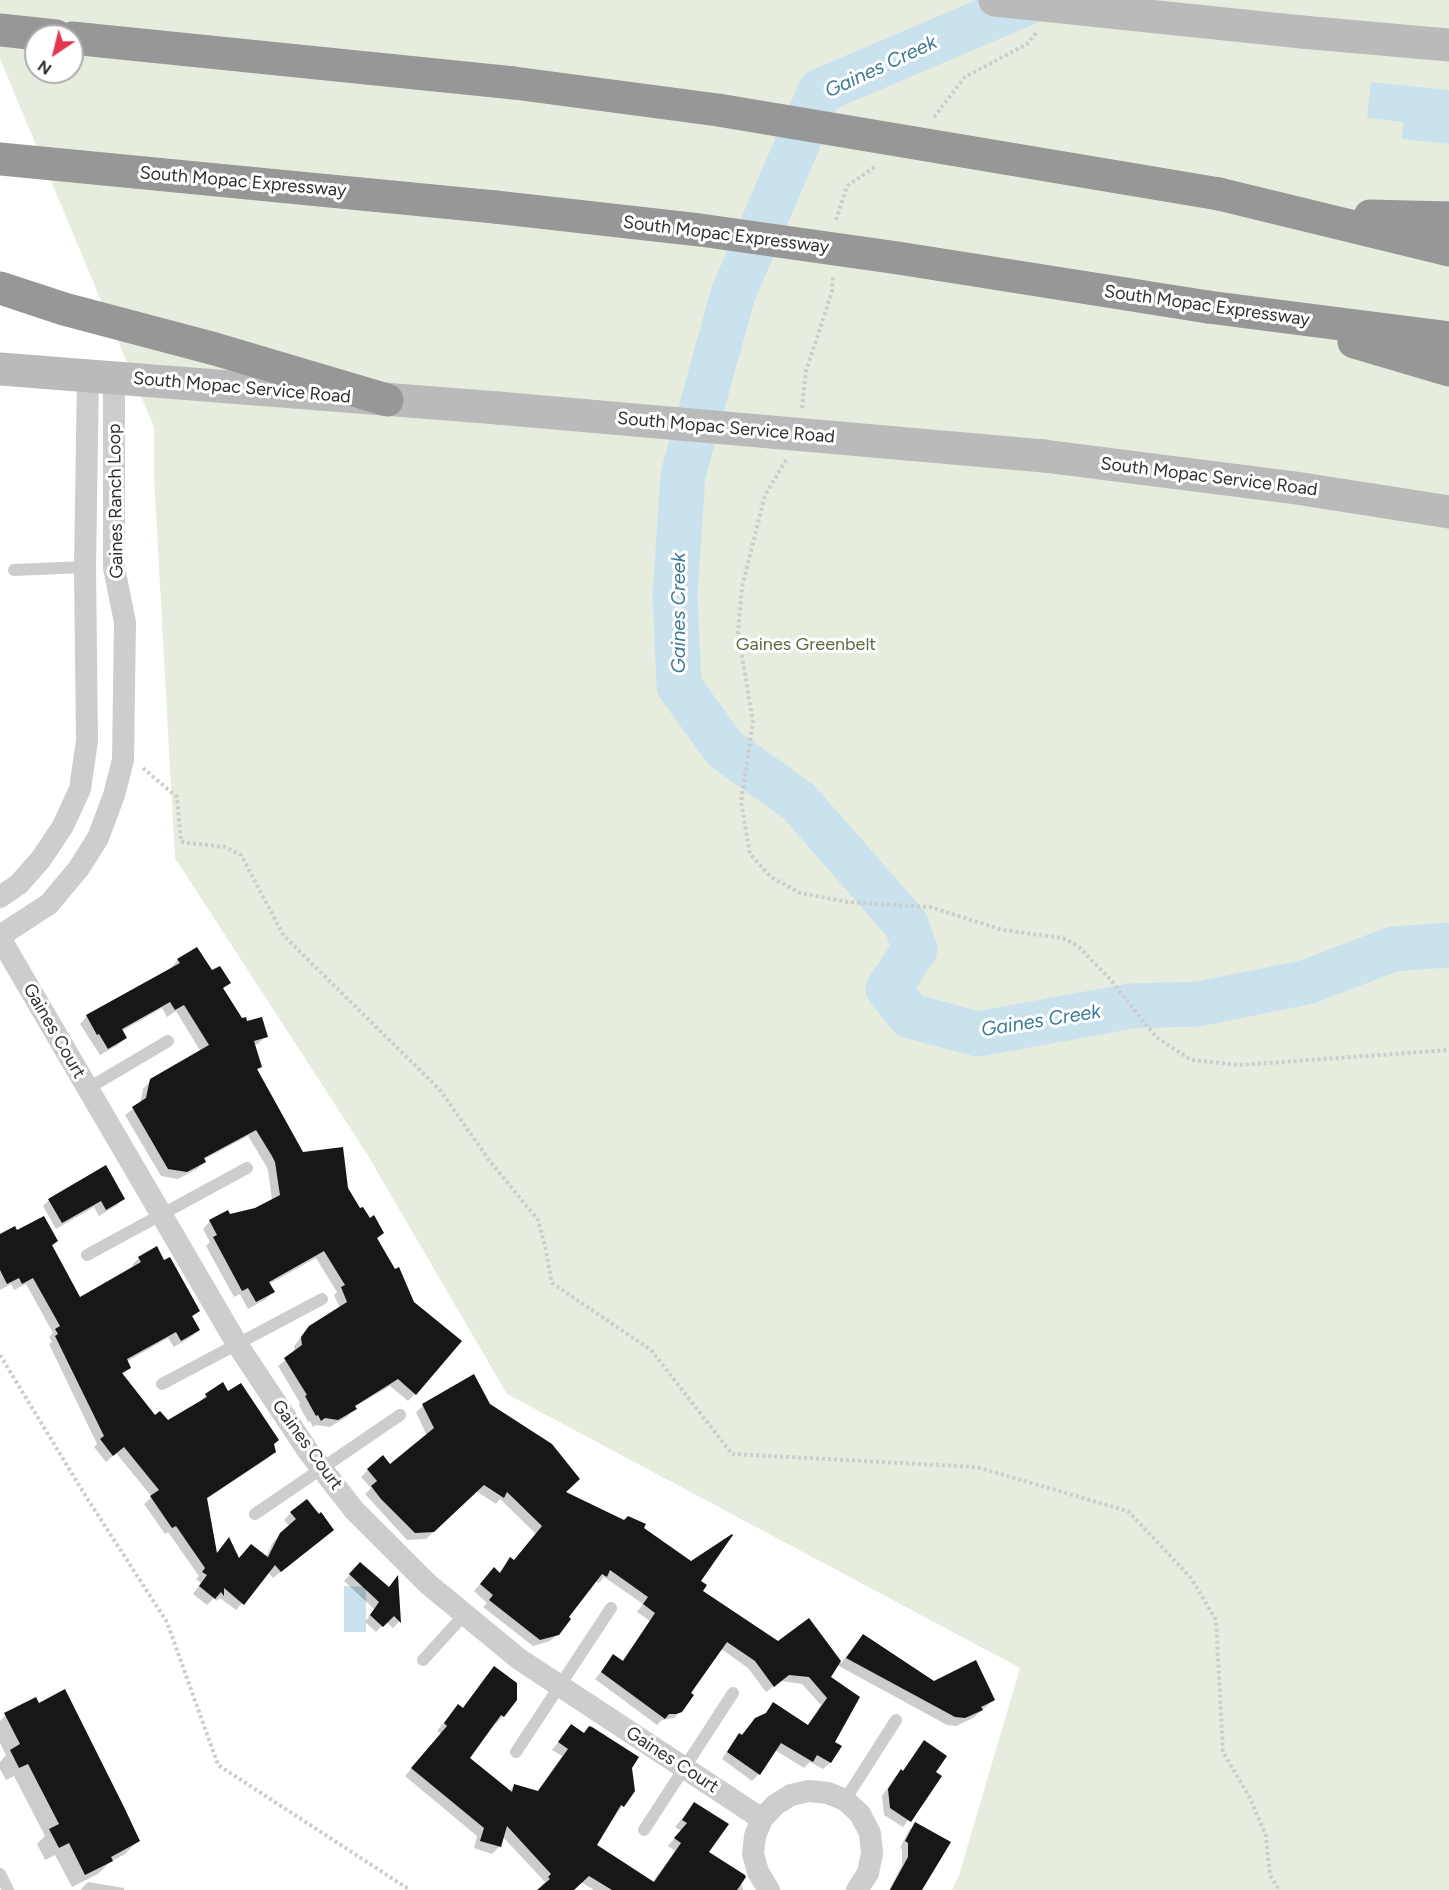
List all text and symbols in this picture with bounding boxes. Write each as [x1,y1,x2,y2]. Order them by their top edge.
north arrow [24,24,84,84]
water label: Gaines Creek [821,31,941,103]
text: N [34,56,55,79]
street label: South Mopac Expressway [139,162,347,202]
street label: South Mopac Expressway [622,212,830,258]
street label: South Mopac Expressway [1103,281,1311,331]
street label: South Mopac Service Road [132,368,352,408]
street label: South Mopac Service Road [616,408,836,448]
street label: Gaines Ranch Loop [104,423,128,579]
street label: South Mopac Service Road [1099,453,1319,501]
water label: Gaines Creek [667,553,691,673]
park label: Gaines Greenbelt [736,634,876,656]
street label: Gaines Court [18,980,90,1082]
water label: Gaines Creek [979,1000,1103,1042]
street label: Gaines Court [267,1396,347,1494]
street label: Gaines Court [622,1722,722,1798]

